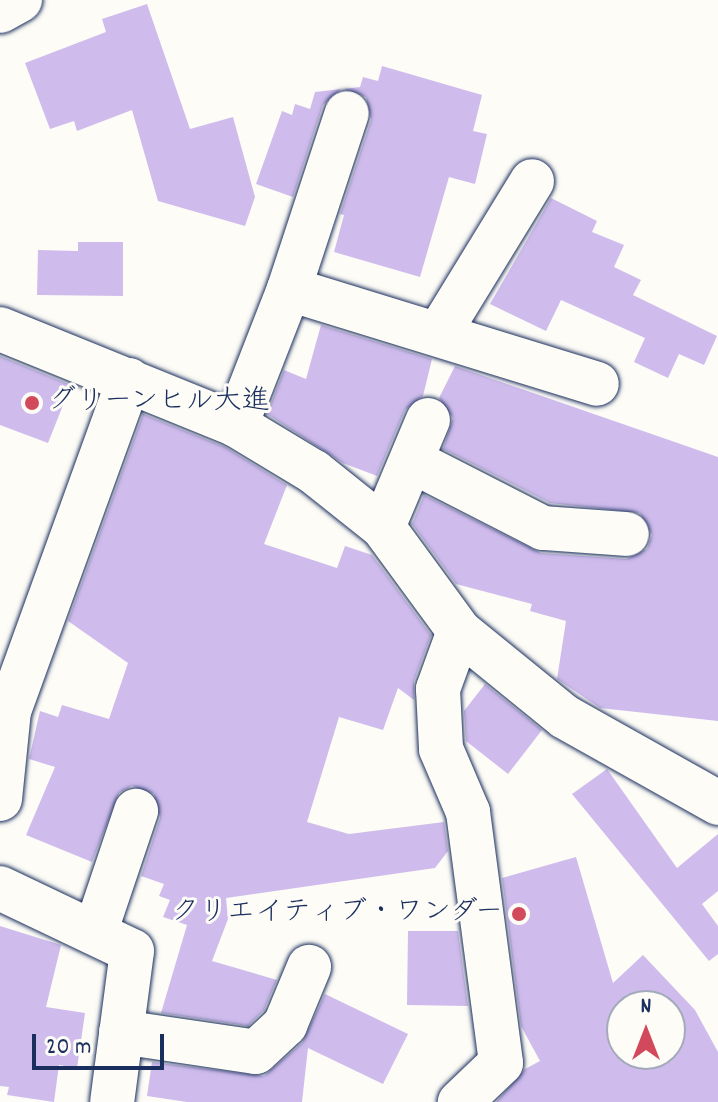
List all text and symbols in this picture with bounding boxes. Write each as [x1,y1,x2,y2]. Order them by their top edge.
place label: グリーンヒル大進 [48,386,272,420]
marker: グリーンヒル大進 [23,394,41,412]
place label: クリエイティブ・ワンダー [170,897,503,931]
marker: クリエイティブ・ワンダー [510,905,528,923]
north arrow [606,990,686,1070]
text: N [641,992,651,1023]
scale bar [36,1018,168,1068]
text: 20 m [46,1031,92,1065]

